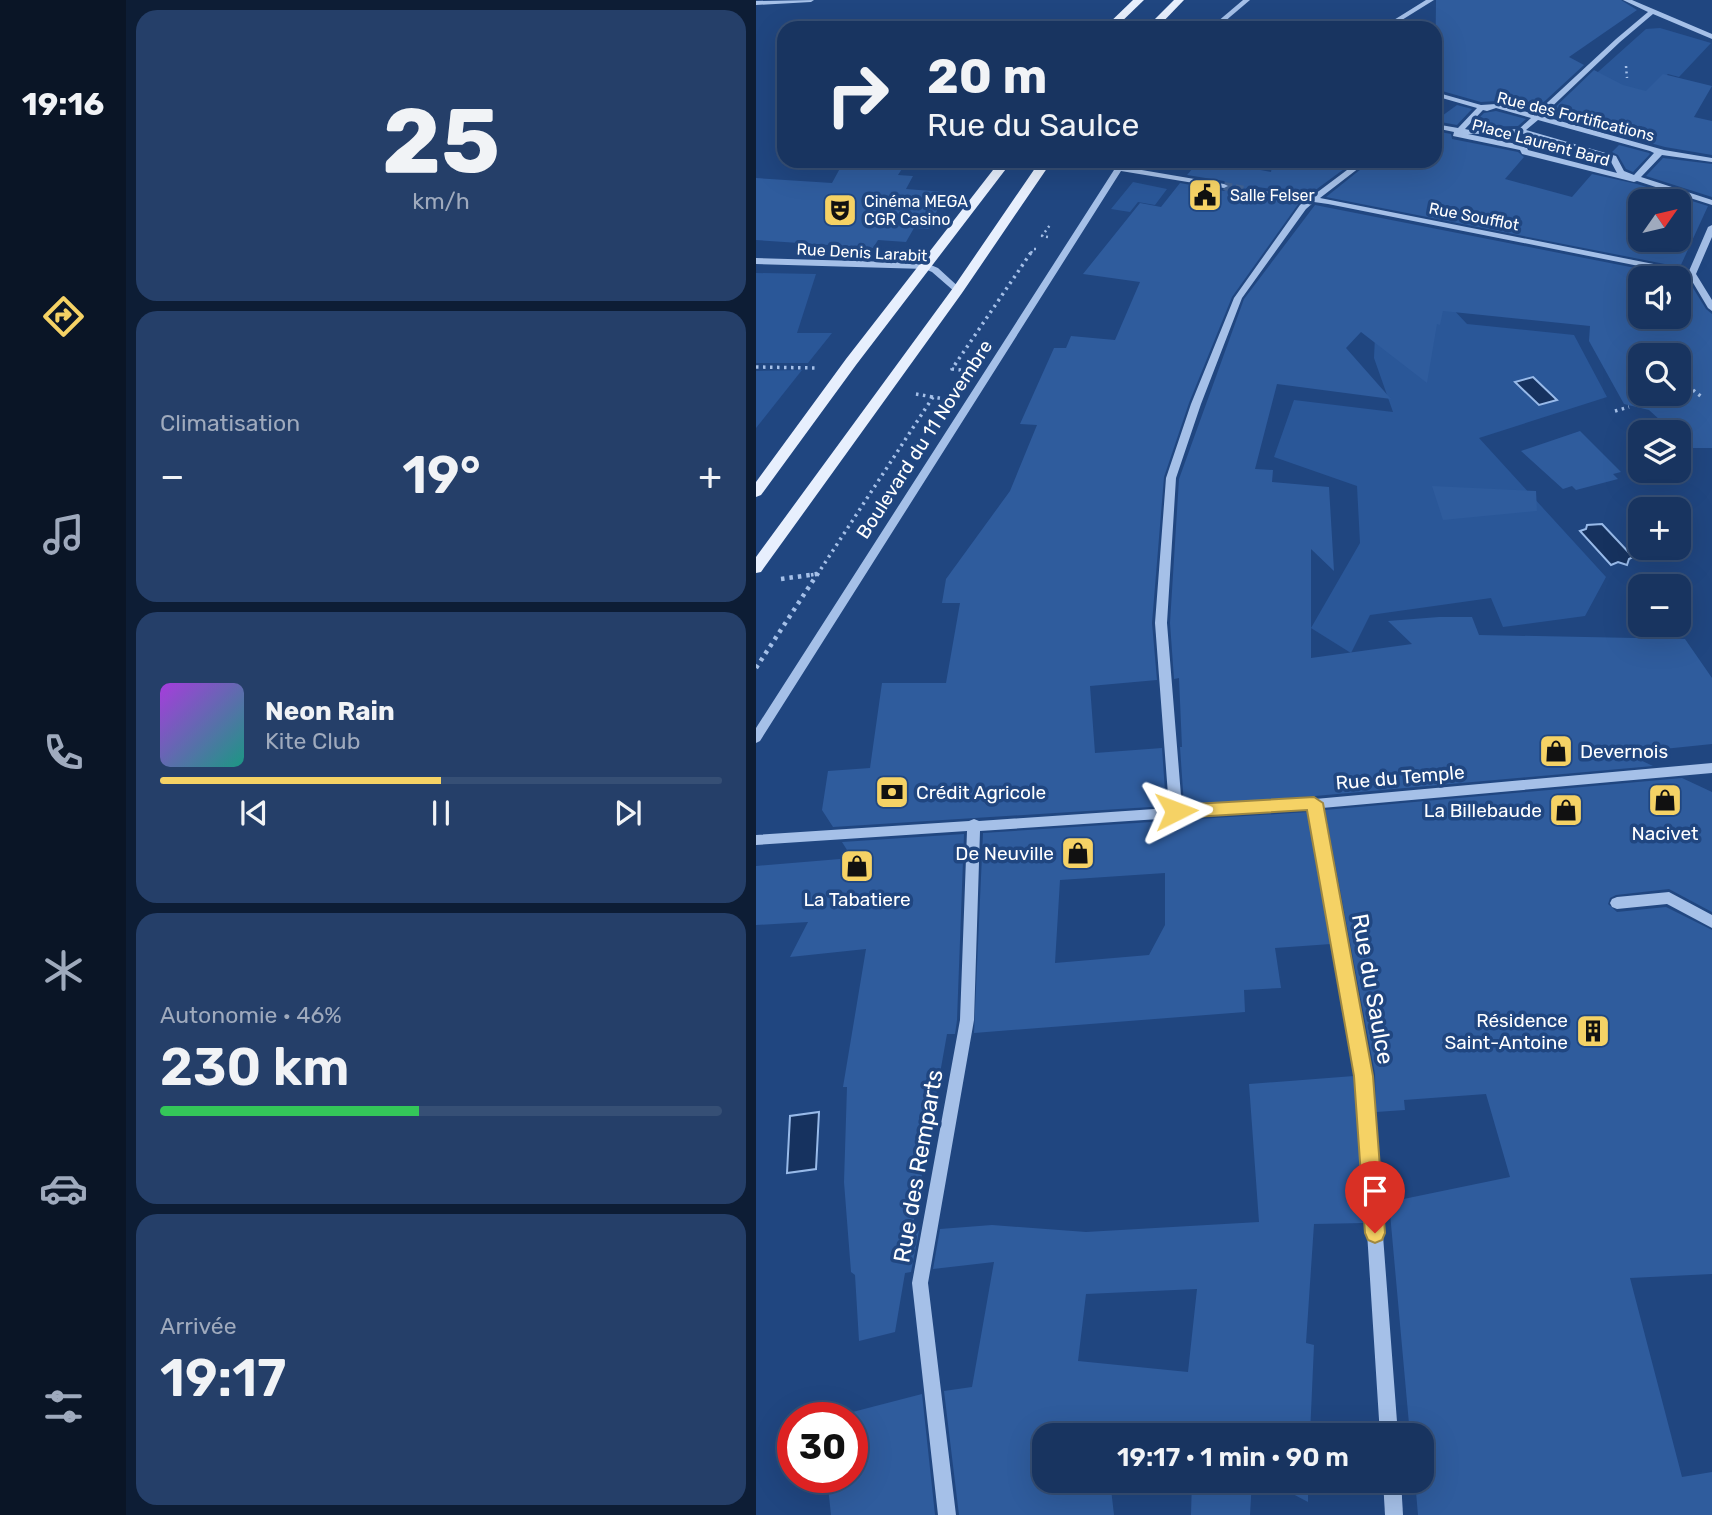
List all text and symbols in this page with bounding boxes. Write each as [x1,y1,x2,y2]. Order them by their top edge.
text: 20 m [927,47,1048,105]
icon: right [812,49,903,140]
text: 19:16 [22,85,104,123]
text: 25 [382,87,500,195]
street label: Rue des Fortifications [1495,88,1657,145]
text: Rue du Saulce [927,106,1139,144]
street label: Place Laurent Bard [1470,115,1612,170]
public building icon: Salle Felser [1186,176,1224,214]
place label: Salle Felser [1230,186,1315,205]
text: km/h [412,187,470,215]
north arrow [1628,189,1690,252]
map controls [1628,189,1691,637]
theatre icon: Cinéma MEGA CGR Casino [821,191,859,229]
place label: Cinéma MEGA CGR Casino [864,192,968,229]
street label: Rue Soufflot [1427,198,1521,235]
street label: Rue Denis Larabit [796,240,928,265]
button: sound [1628,266,1691,329]
icon: directions [39,292,88,341]
street label: Boulevard du 11 Novembre [852,336,997,543]
button: search [1628,343,1691,406]
text: Climatisation [160,409,300,437]
button: layers [1628,420,1691,483]
text: 19° [402,444,481,506]
text: − [160,453,185,499]
text: + [698,453,722,499]
button: + [1628,497,1691,560]
icon: music [39,510,88,559]
button: − [1628,574,1691,637]
text: Neon Rain [265,696,395,727]
text: Kite Club [265,727,360,755]
icon: phone [39,728,88,777]
shop icon: Devernois [1537,732,1575,770]
place label: Devernois [1580,740,1668,763]
street label: Rue du Temple [1335,760,1466,795]
bank icon: Crédit Agricole [873,773,911,811]
position arrow [1139,774,1213,848]
place label: Crédit Agricole [916,781,1046,804]
shop icon: Nacivet [1646,781,1684,819]
shop icon: La Billebaude [1547,791,1585,829]
icon: previous [235,794,273,832]
icon: pause [422,794,460,832]
icon: next [609,794,647,832]
place label: La Billebaude [1424,799,1542,822]
place label: Nacivet [1632,822,1699,845]
shop icon: De Neuville [1059,834,1097,872]
place label: De Neuville [955,842,1054,865]
shop icon: La Tabatiere [838,847,876,885]
place label: La Tabatiere [803,888,911,911]
street label: Rue du Saulce [1346,911,1400,1067]
icon: climate [39,946,88,995]
text: Autonomie · 46% [160,1001,342,1029]
place label: Résidence Saint-Antoine [1445,1009,1568,1054]
building icon: Résidence Saint-Antoine [1574,1012,1612,1050]
text: 230 km [160,1036,349,1098]
street label: Rue des Remparts [887,1067,949,1265]
pin [1345,1161,1405,1233]
icon: car [39,1164,88,1213]
icon: arrive [1356,1172,1394,1210]
text: Arrivée [160,1312,237,1340]
text: 19:17 [160,1347,286,1409]
icon: filters [39,1382,88,1431]
speed limit sign: 30 [777,1402,868,1493]
text: 19:17 · 1 min · 90 m [1117,1442,1349,1473]

